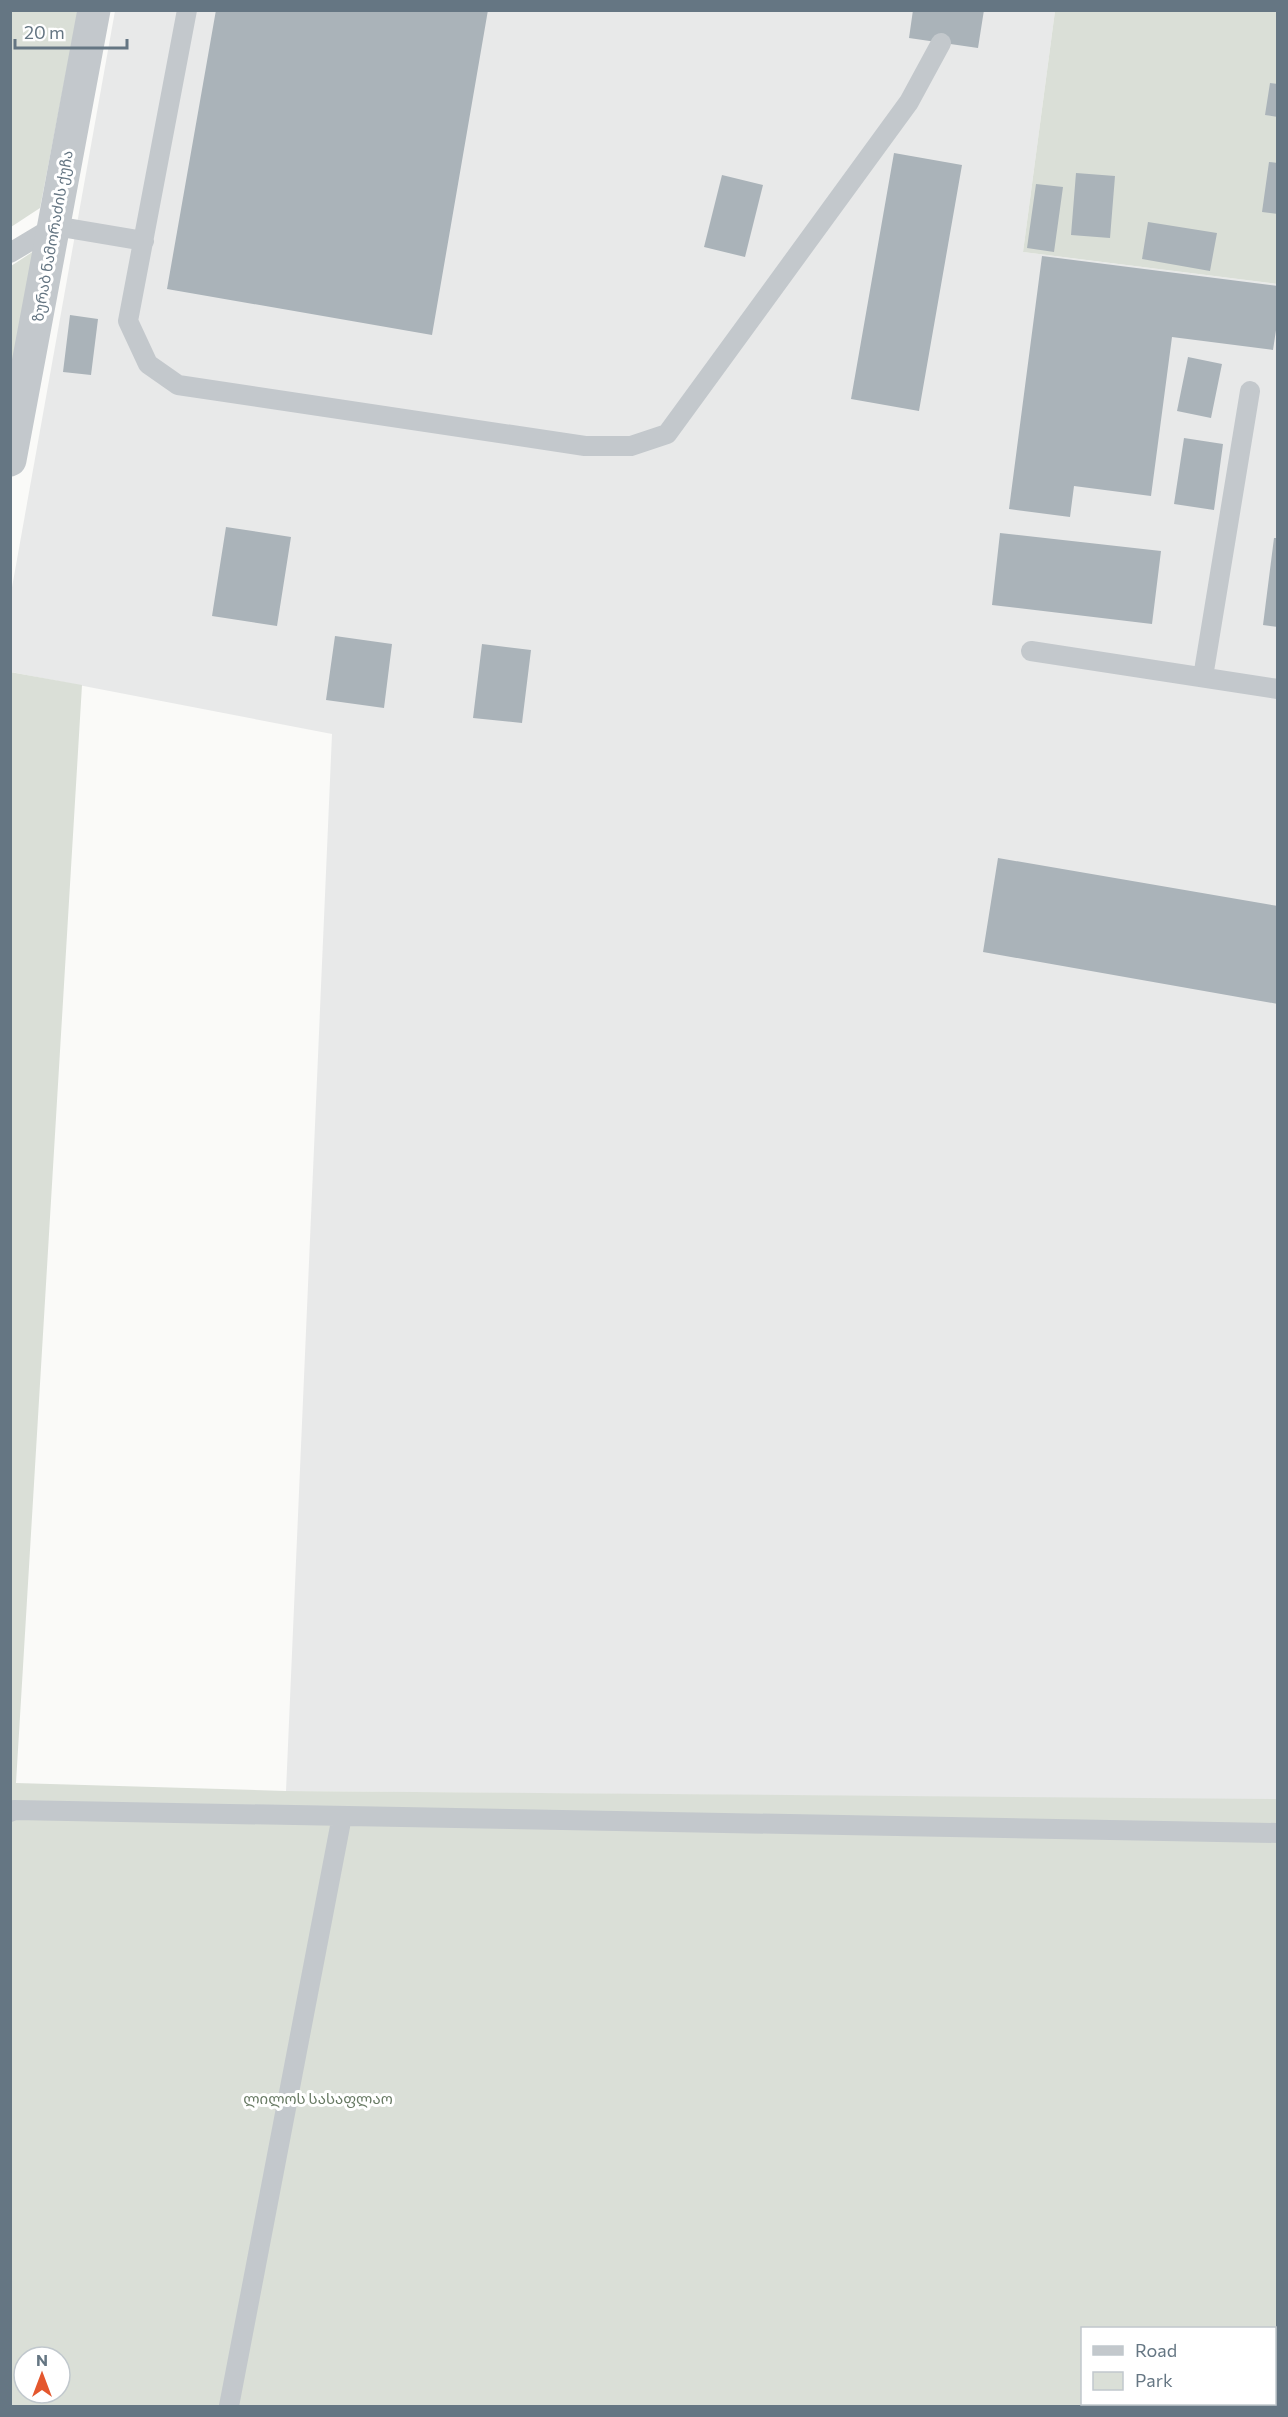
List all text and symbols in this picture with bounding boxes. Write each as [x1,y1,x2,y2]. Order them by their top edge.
scale bar [15,12,128,50]
text: 20 m [24,21,65,43]
street label: ზურაბ ნამორაძის ქუჩა [28,149,77,323]
park label: ლილოს სასაფლაო [243,2089,393,2108]
legend [1081,2327,1276,2405]
text: Road [1135,2339,1177,2361]
north arrow [12,2345,72,2405]
text: N [36,2350,48,2369]
text: Park [1135,2369,1173,2391]

